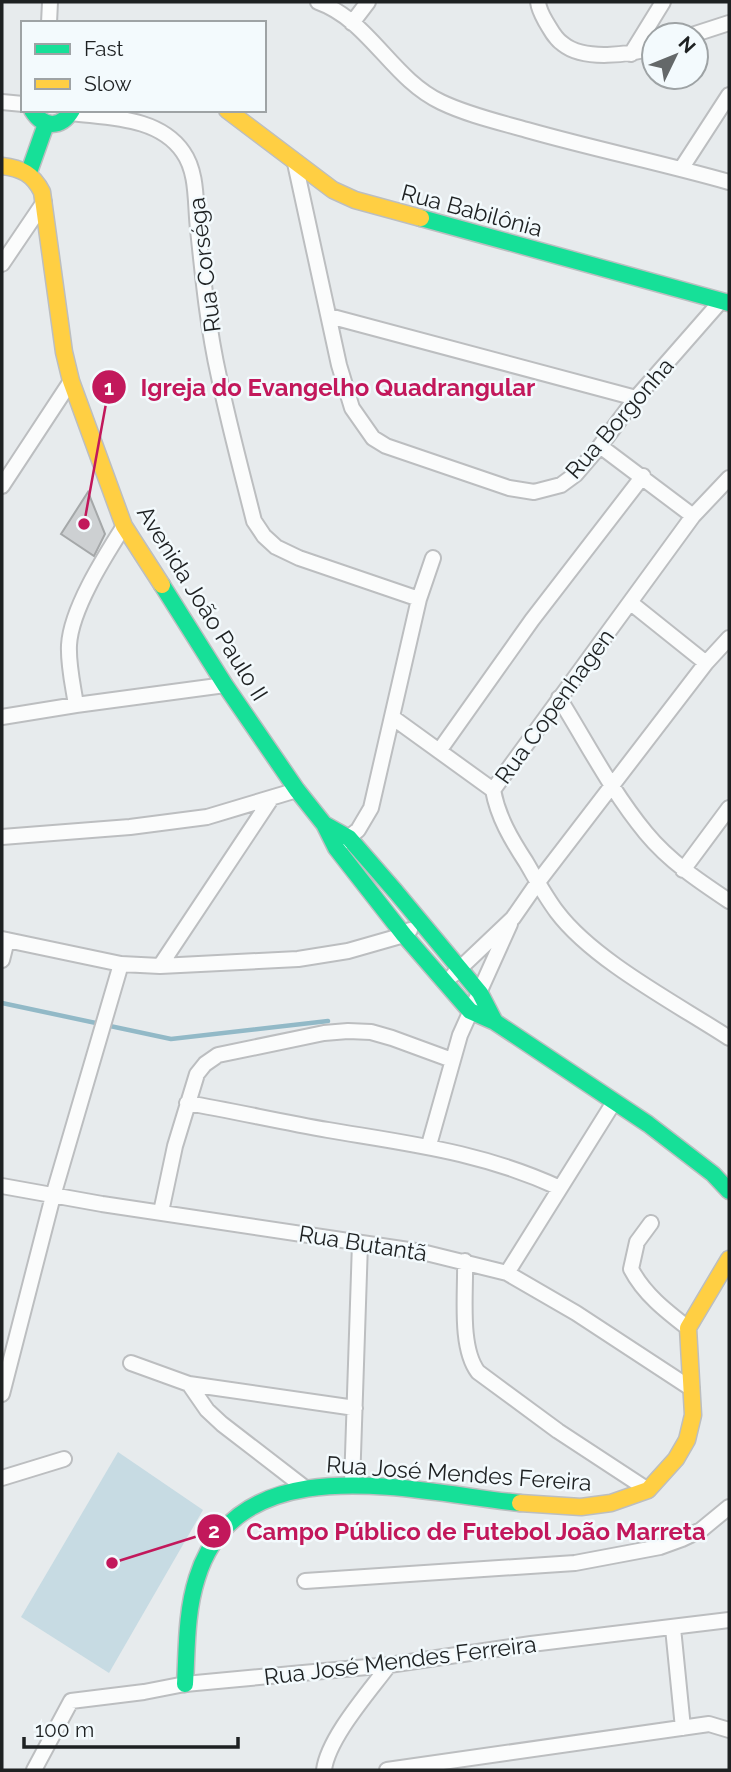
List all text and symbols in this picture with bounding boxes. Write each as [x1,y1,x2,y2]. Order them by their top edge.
legend [21,21,266,112]
north arrow [640,21,710,91]
text: N [674,32,700,57]
text: Fast [84,36,124,61]
text: Slow [84,71,132,96]
street label: Rua Babilônia [399,178,545,242]
street label: Rua Corséga [182,196,226,334]
street label: Rua Borgonha [559,352,679,484]
callout: Igreja do Evangelho Quadrangular [91,365,549,410]
text: Igreja do Evangelho Quadrangular [141,373,535,402]
text: 1 [104,375,114,400]
street label: Avenida João Paulo II [132,500,274,706]
street label: Rua Copenhagen [489,623,619,789]
street label: Rua Butantã [297,1220,429,1266]
street label: Rua José Mendes Fereira [325,1450,593,1496]
callout: Campo Público de Futebol João Marreta [197,1509,721,1554]
text: Campo Público de Futebol João Marreta [246,1517,706,1546]
text: 2 [208,1518,220,1543]
street label: Rua José Mendes Ferreira [262,1630,538,1690]
scale bar [24,1706,238,1750]
text: 100 m [35,1717,94,1742]

